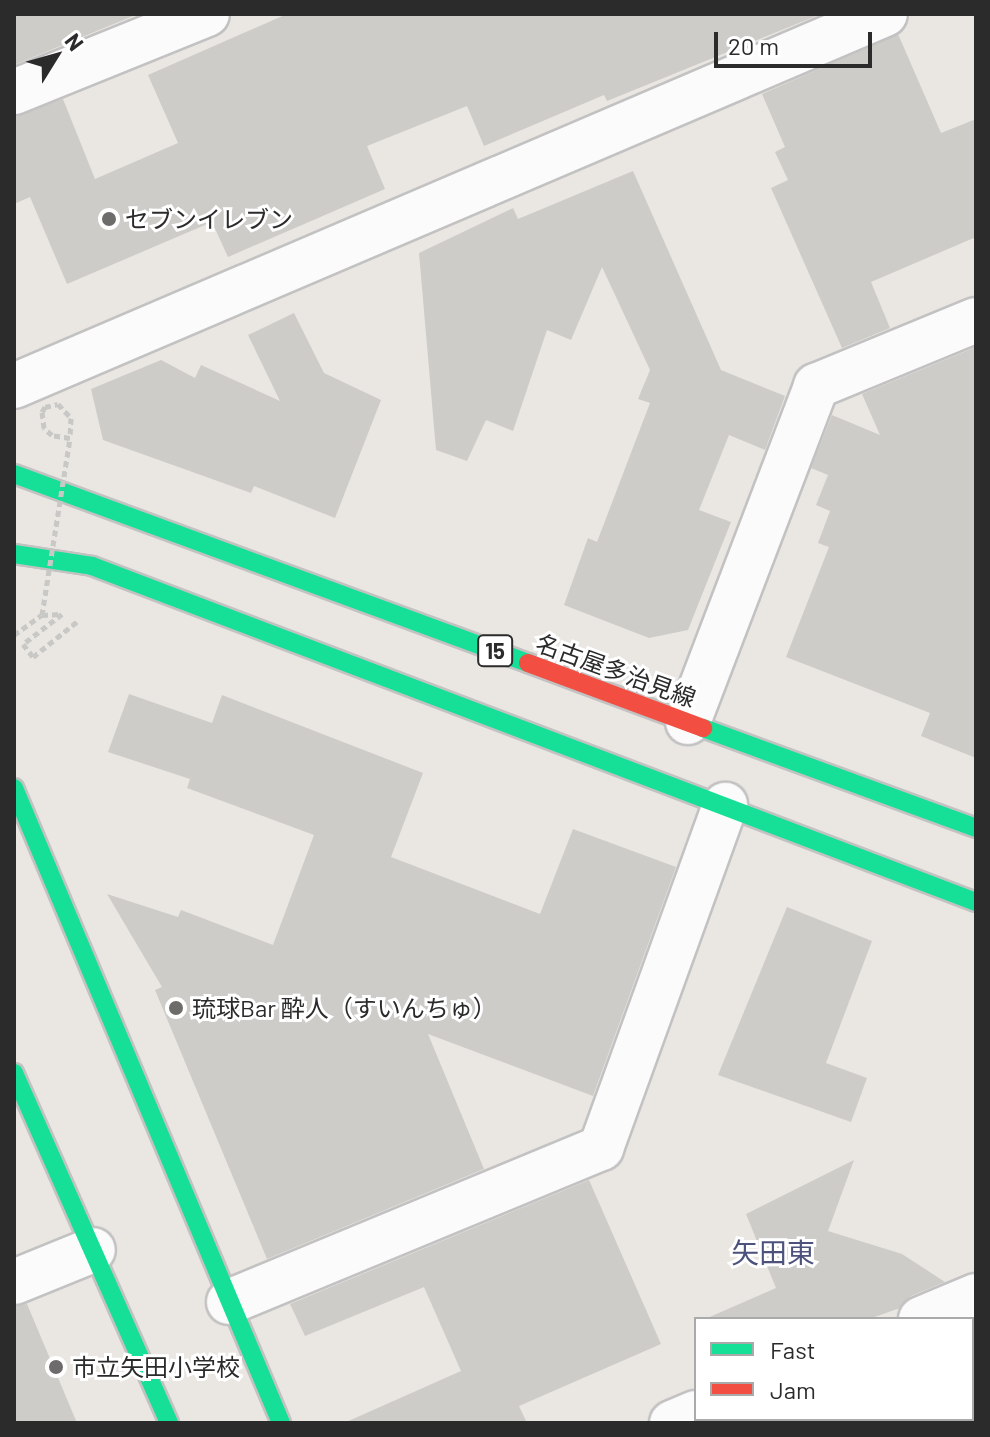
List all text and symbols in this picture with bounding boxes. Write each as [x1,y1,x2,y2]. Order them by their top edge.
north arrow [16,16,96,96]
scale bar [718,16,876,66]
text: N [60,28,90,55]
text: 20 m [728,31,779,60]
place label: セブンイレブン [125,205,293,233]
marker: セブンイレブン [100,210,118,228]
street label: 名古屋多治見線 [532,628,700,712]
road number: 15 [477,633,513,669]
place label: 琉球Bar 酔人（すいんちゅ） [192,994,497,1022]
marker: 琉球Bar 酔人（すいんちゅ） [167,999,185,1017]
district label: 矢田東 [731,1235,815,1269]
legend [694,1317,974,1421]
text: Fast [770,1335,815,1364]
place label: 市立矢田小学校 [72,1353,240,1381]
marker: 市立矢田小学校 [47,1358,65,1376]
text: Jam [770,1375,816,1404]

